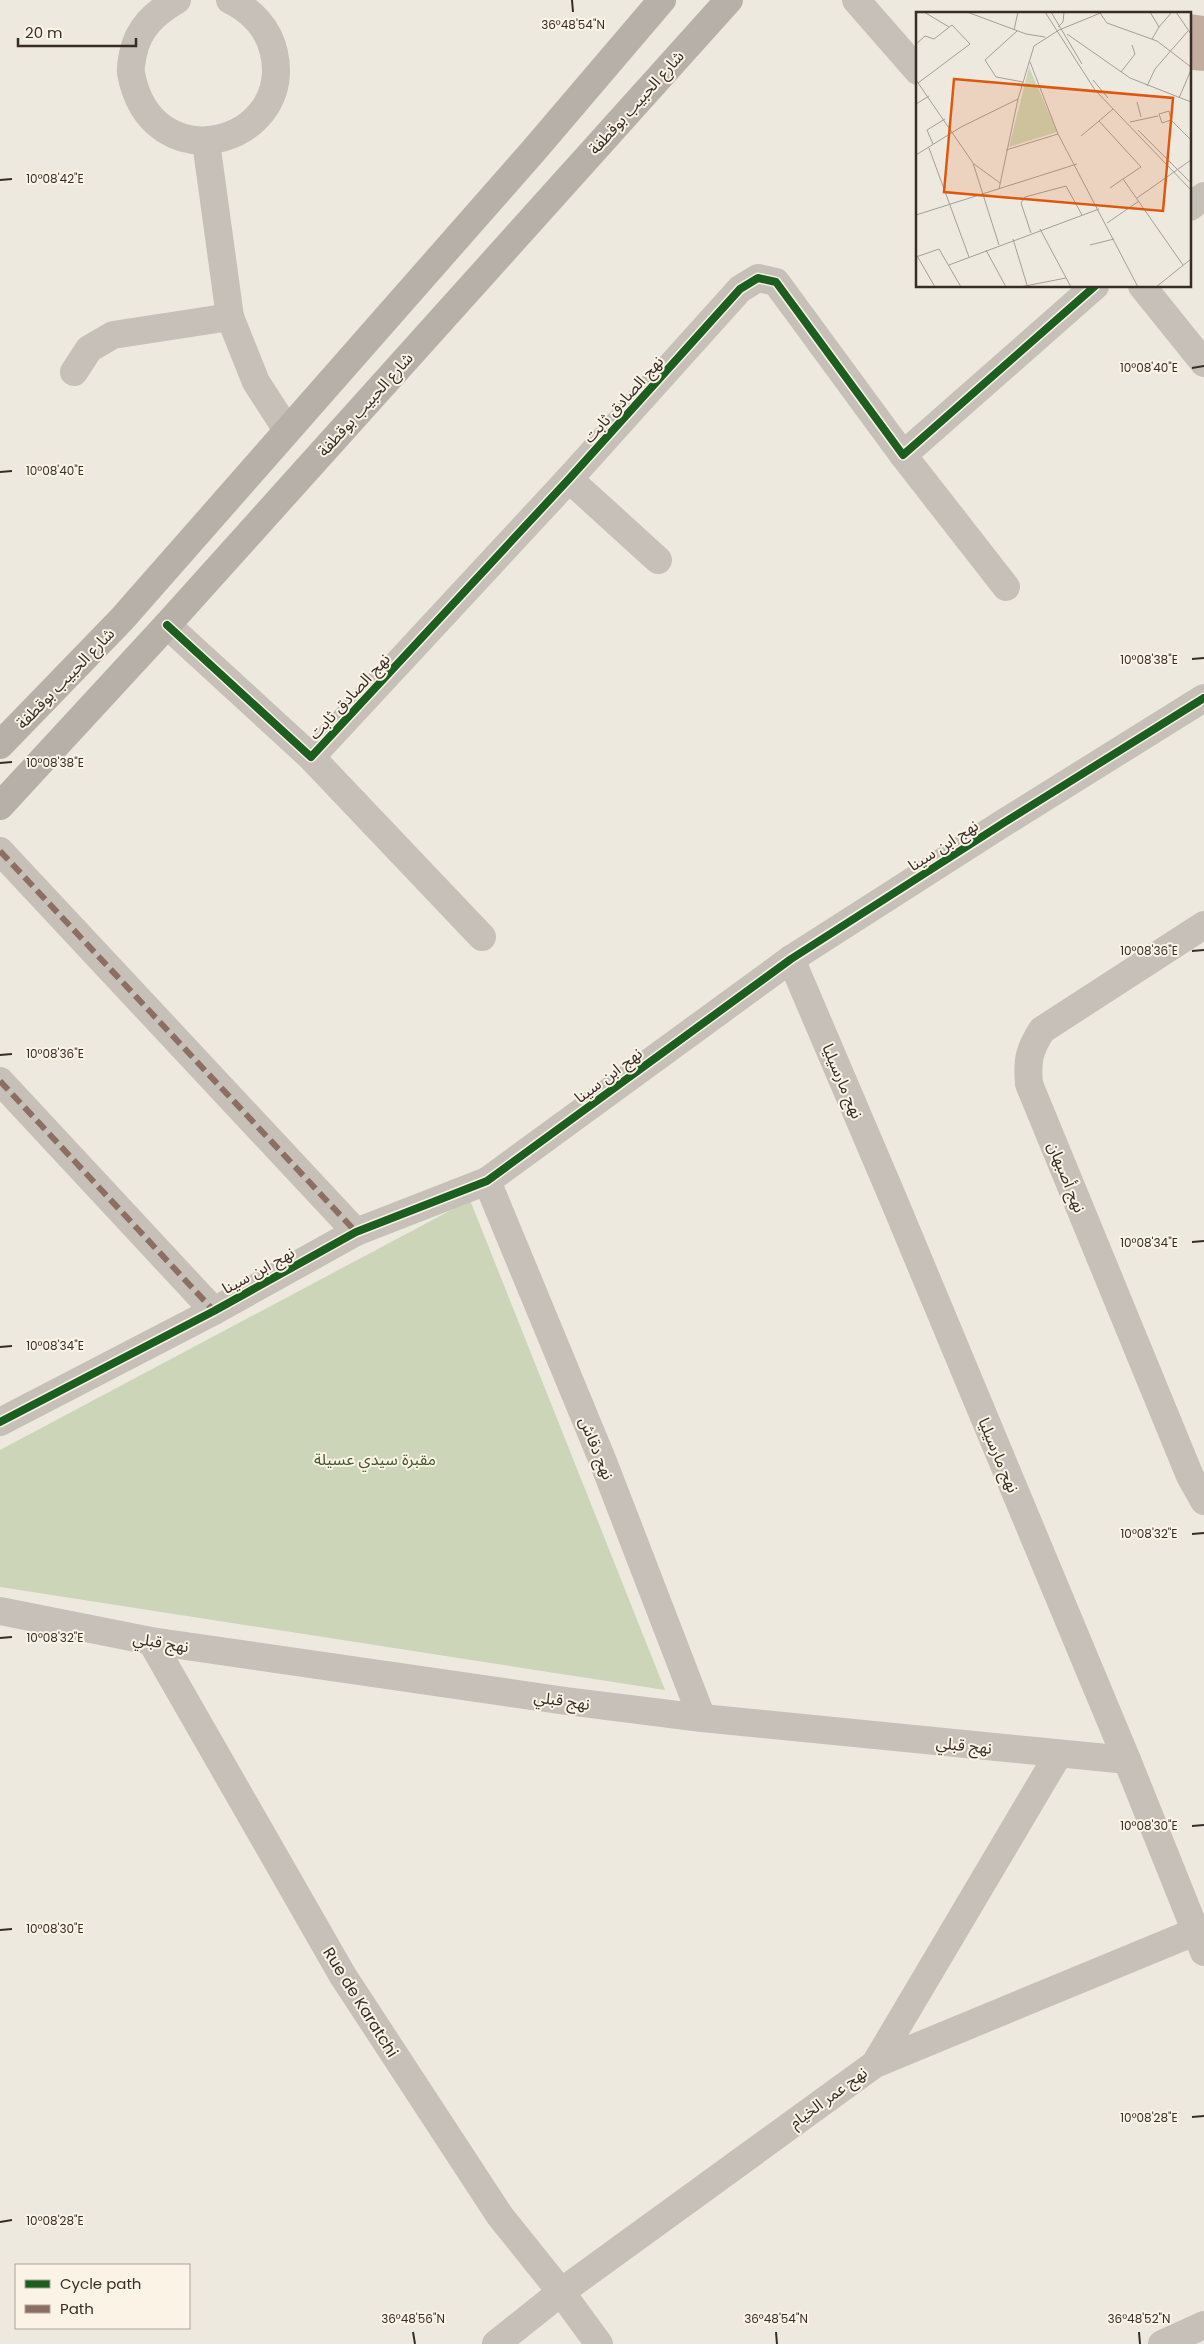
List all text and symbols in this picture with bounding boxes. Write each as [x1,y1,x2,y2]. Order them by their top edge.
inset map [916,12,1192,288]
scale bar [18,15,135,47]
text: 36°48'54"N [541,16,605,33]
text: 20 m [25,22,63,43]
street label: شارع الحبيب بوقطفة [583,45,690,160]
text: 10°08'42"E [26,170,84,187]
street label: شارع الحبيب بوقطفة [312,347,419,462]
street label: نهج الصادق ثابت [578,351,670,449]
text: 10°08'40"E [1120,359,1178,376]
text: 10°08'40"E [26,462,84,479]
street label: شارع الحبيب بوقطفة [11,623,121,735]
street label: نهج الصادق ثابت [303,648,396,745]
text: 10°08'38"E [1120,651,1178,668]
text: 10°08'38"E [26,754,84,771]
street label: نهج ابن سينا [904,814,984,878]
text: 10°08'36"E [1120,942,1178,959]
street label: نهج مارسيليا [816,1040,869,1123]
street label: نهج ابن سينا [570,1042,648,1109]
text: 10°08'36"E [26,1045,84,1062]
street label: نهج أصبهان [1041,1138,1091,1216]
text: 10°08'34"E [1120,1234,1178,1251]
street label: نهج ابن سينا [218,1241,299,1301]
text: 10°08'34"E [26,1337,84,1354]
street label: نهج دقاش [573,1413,620,1483]
street label: نهج مارسيليا [972,1414,1025,1497]
park label: مقبرة سيدي عسيلة [314,1448,436,1472]
text: 10°08'32"E [1121,1525,1177,1542]
street label: نهج قبلي [131,1627,191,1659]
text: 10°08'32"E [27,1629,83,1646]
street label: نهج قبلي [532,1685,591,1717]
street label: نهج قبلي [935,1731,993,1761]
text: 10°08'30"E [1120,1817,1178,1834]
text: 10°08'30"E [26,1920,84,1937]
street label: Rue de Karatchi [317,1943,404,2062]
street label: نهج عمر الخيام [785,2061,873,2134]
text: 10°08'28"E [1120,2109,1178,2126]
text: 10°08'28"E [26,2212,84,2229]
legend [15,2264,190,2329]
text: Cycle path [60,2273,141,2294]
text: Path [60,2298,94,2319]
text: 36°48'56"N [381,2310,445,2327]
text: 36°48'54"N [744,2310,808,2327]
text: 36°48'52"N [1107,2310,1171,2327]

